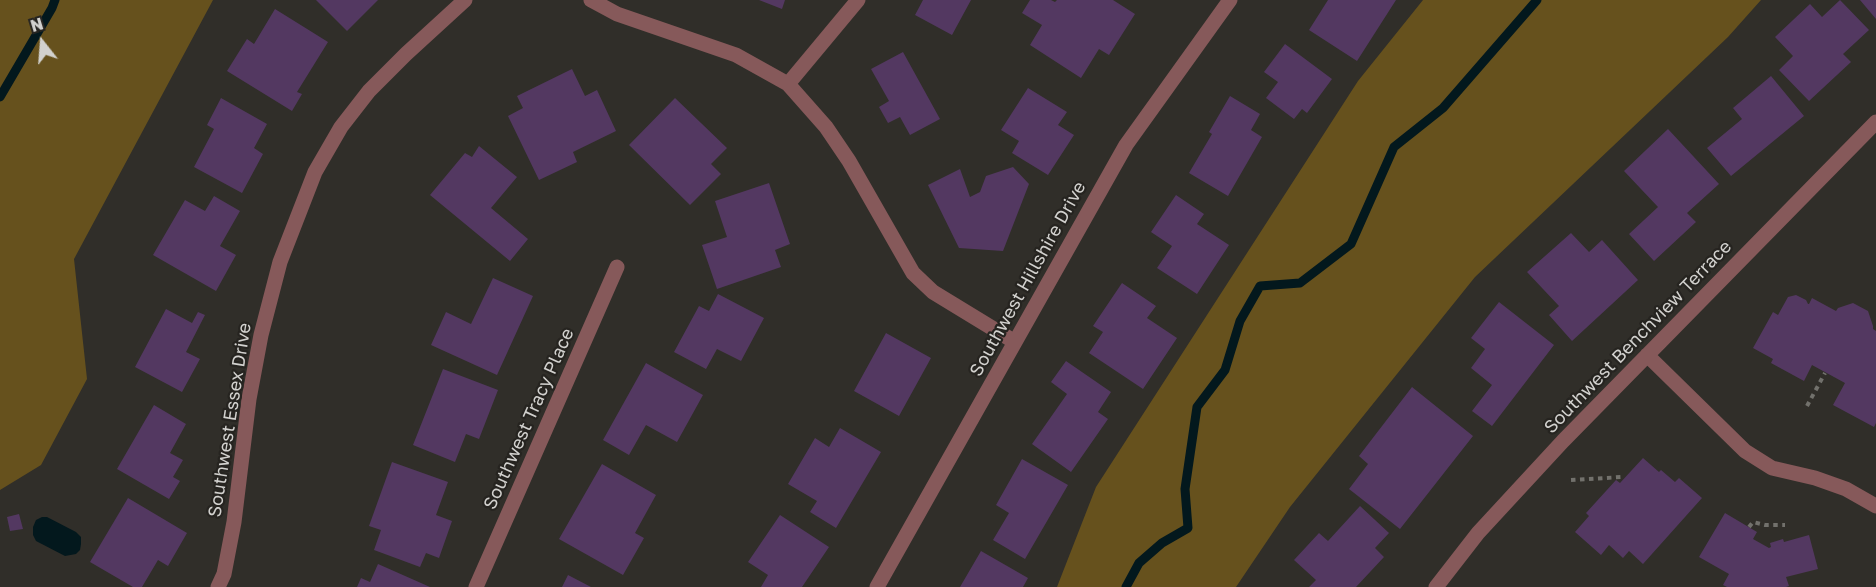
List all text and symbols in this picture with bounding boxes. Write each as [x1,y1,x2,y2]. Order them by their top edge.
north arrow [12,12,72,72]
text: N [28,13,45,36]
street label: Southwest Hillshire Drive [965,178,1091,380]
street label: Southwest Benchview Terrace [1540,236,1736,438]
street label: Southwest Essex Drive [204,321,256,519]
street label: Southwest Tracy Place [479,325,579,513]

